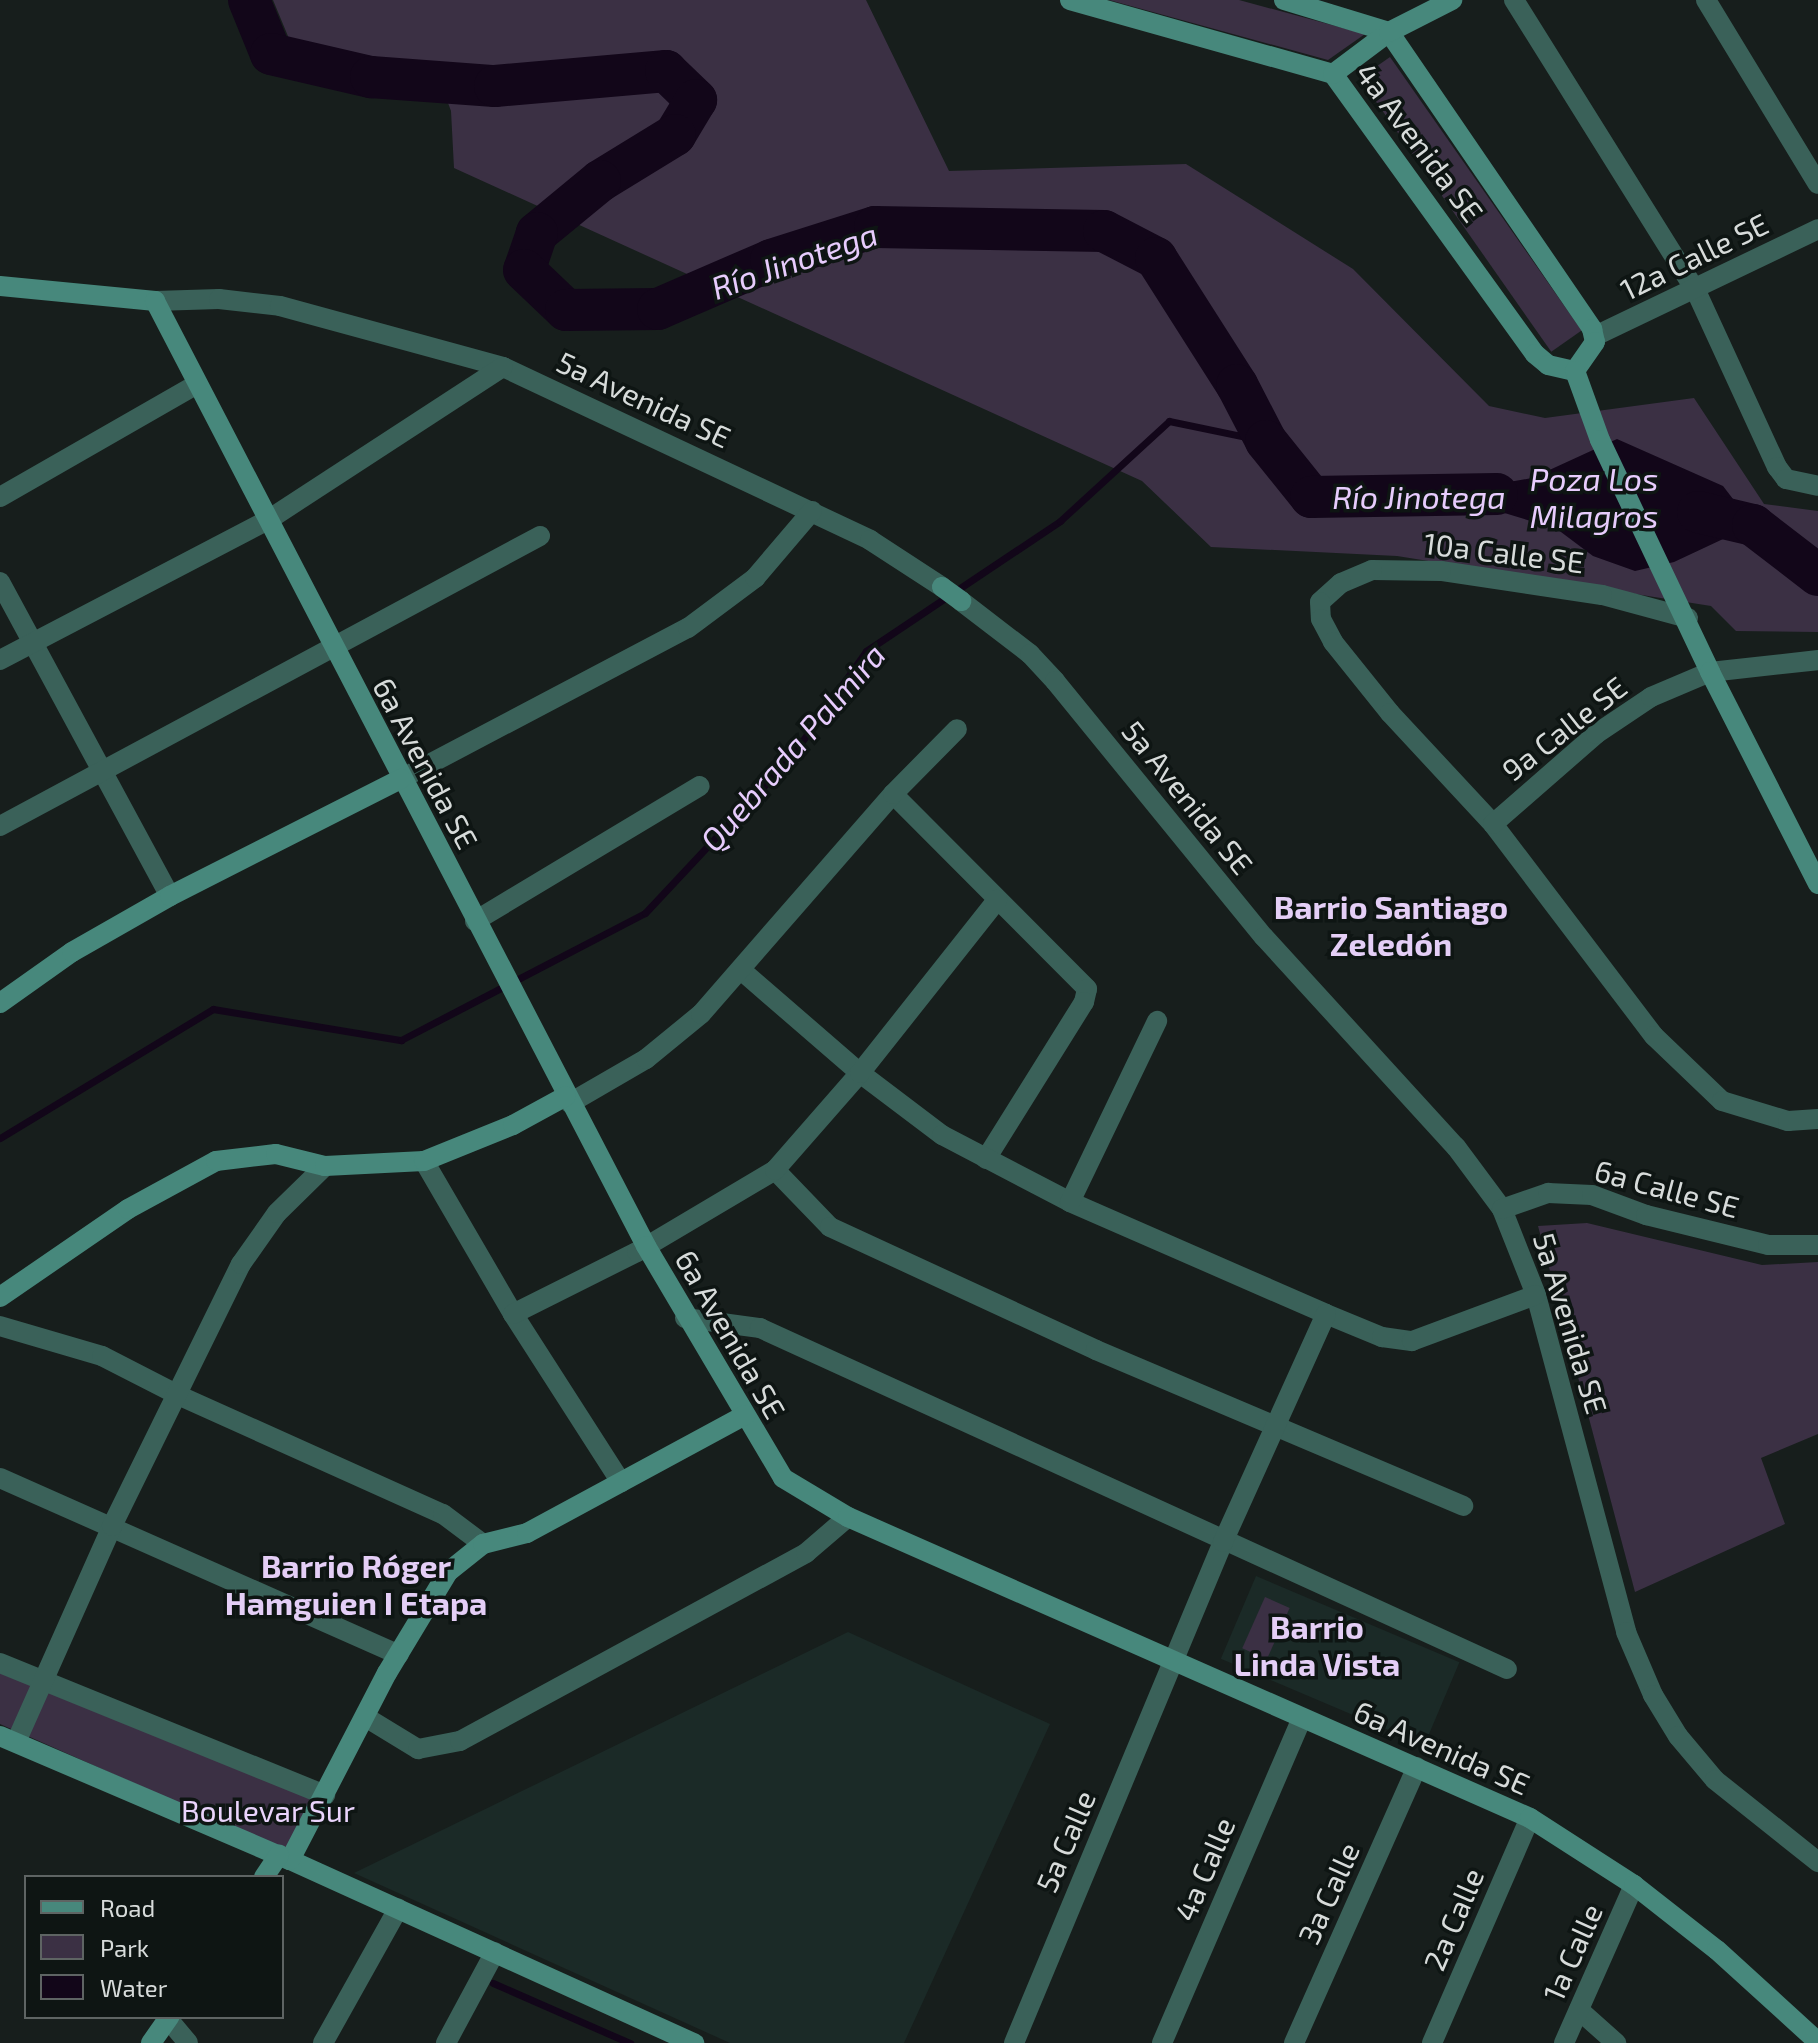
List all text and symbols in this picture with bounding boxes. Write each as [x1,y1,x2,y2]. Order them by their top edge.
street label: 4a Avenida SE [1348,55,1492,229]
street label: 12a Calle SE [1614,205,1774,307]
water label: Río Jinotega [706,214,882,306]
street label: 5a Avenida SE [551,343,737,455]
water label: Poza Los Milagros [1530,460,1658,535]
water label: Río Jinotega [1332,477,1506,515]
street label: 10a Calle SE [1422,524,1586,580]
water label: Quebrada Palmira [691,635,893,859]
street label: 9a Calle SE [1495,668,1633,788]
street label: 6a Avenida SE [366,671,486,855]
street label: 5a Avenida SE [1115,713,1261,881]
district label: Barrio Santiago Zeledón [1274,888,1508,963]
street label: 6a Calle SE [1591,1151,1743,1225]
street label: 5a Avenida SE [1526,1228,1616,1418]
street label: 6a Avenida SE [668,1243,794,1425]
district label: Barrio Róger Hamguien I Etapa [225,1547,487,1622]
district label: Barrio Linda Vista [1233,1608,1401,1683]
street label: 6a Avenida SE [1348,1692,1536,1802]
street label: 5a Calle [1028,1785,1102,1897]
park label: Boulevar Sur [181,1792,355,1828]
street label: 4a Calle [1166,1812,1242,1926]
street label: 3a Calle [1290,1837,1366,1949]
street label: 2a Calle [1415,1862,1491,1976]
legend [24,1875,284,2019]
text: Road [100,1893,155,1922]
street label: 1a Calle [1535,1898,1609,2006]
text: Park [100,1933,149,1962]
text: Water [100,1973,167,2002]

